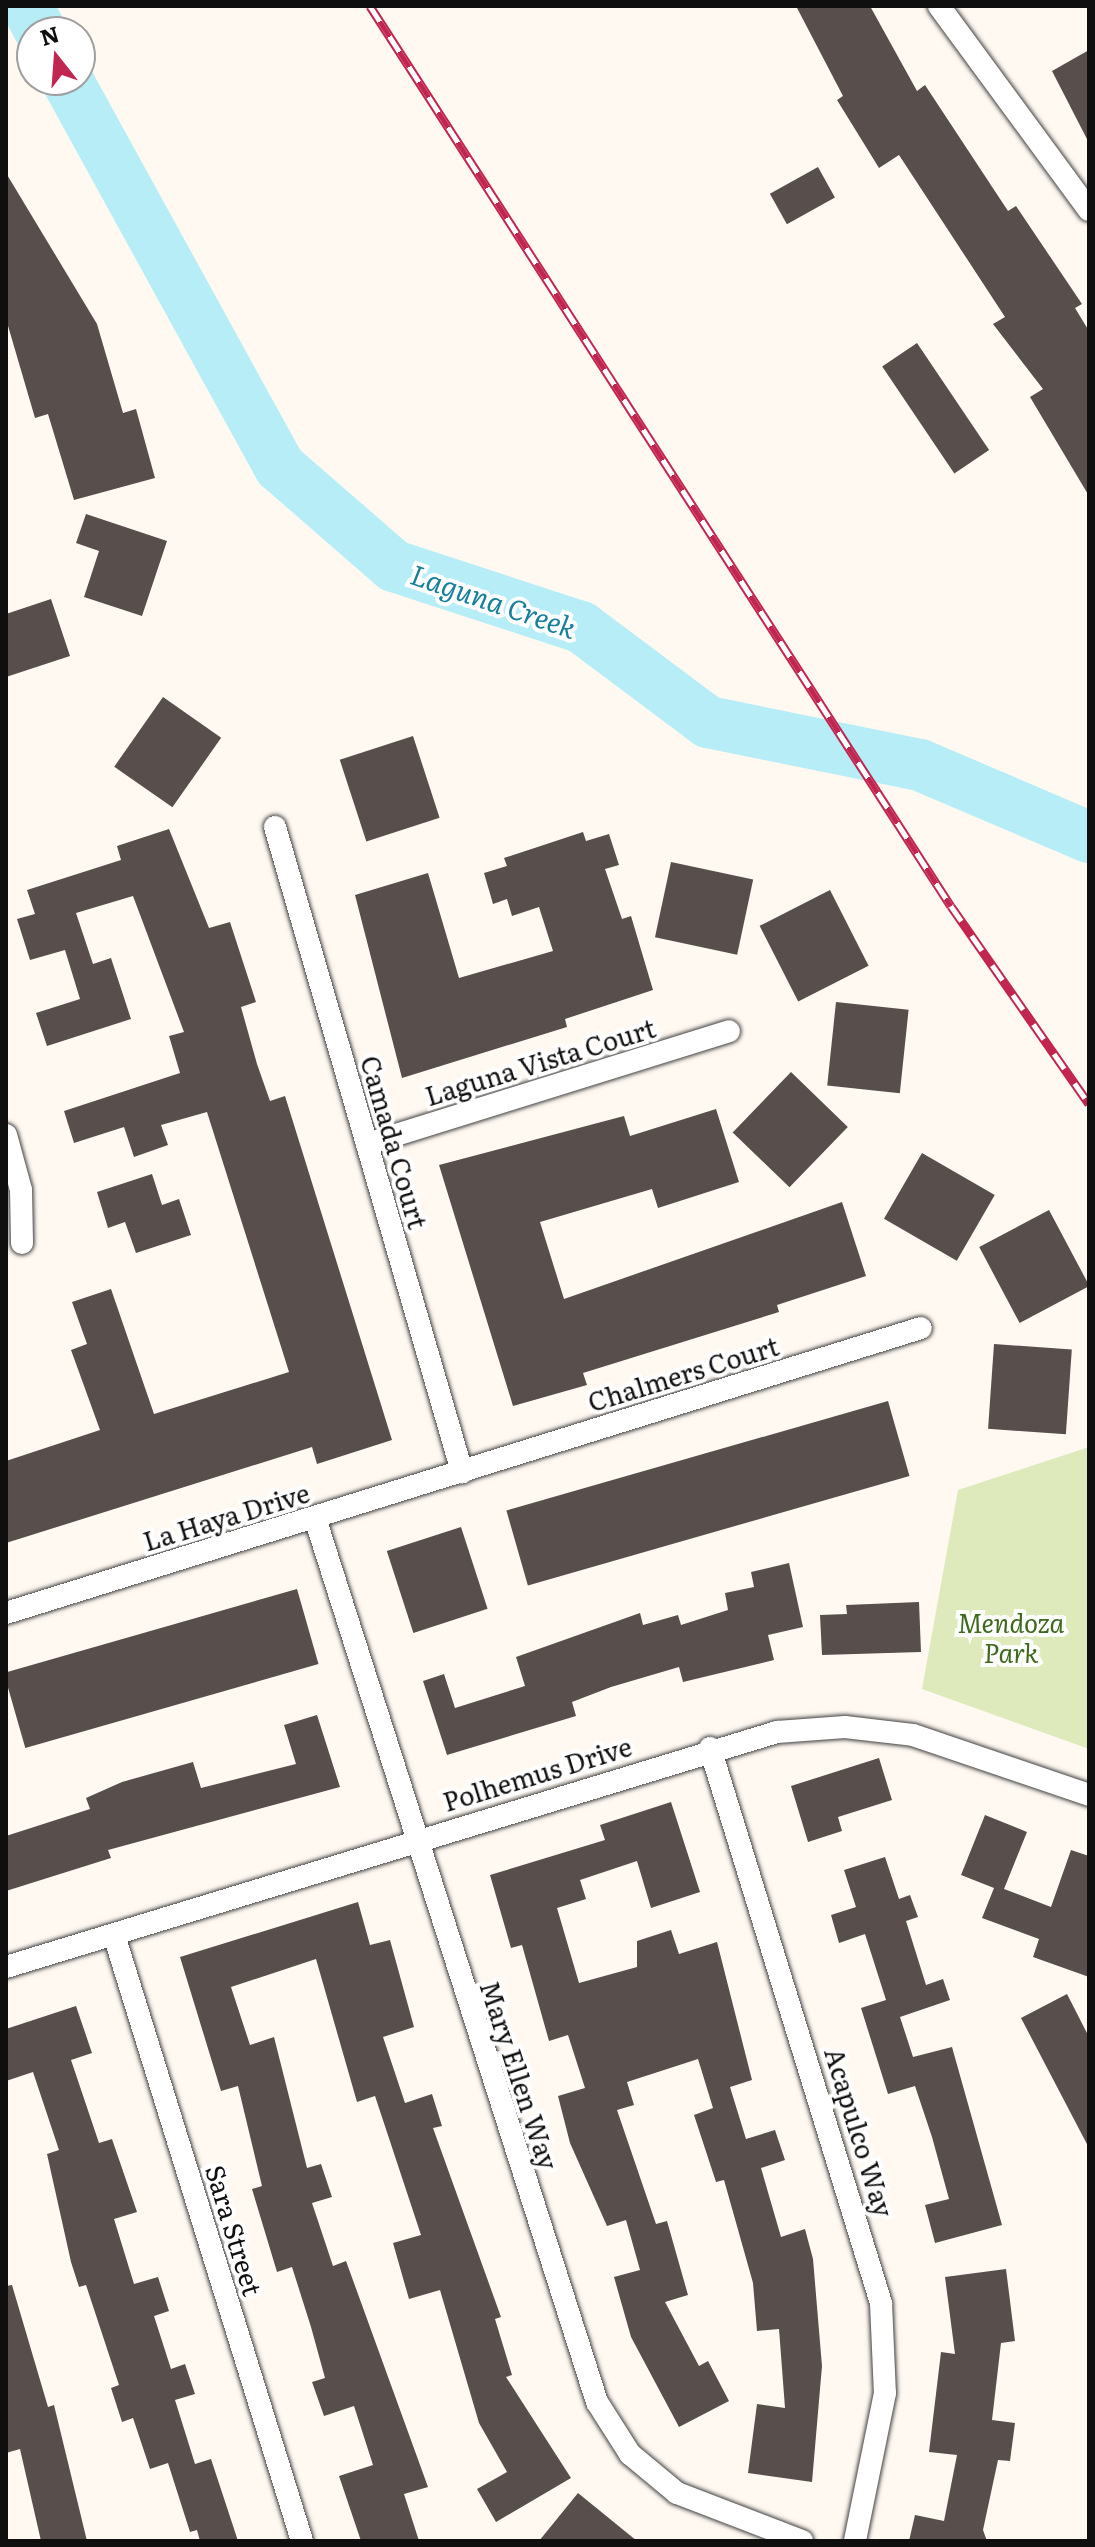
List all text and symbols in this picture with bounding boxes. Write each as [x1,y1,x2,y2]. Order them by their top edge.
north arrow [16,16,96,96]
text: N [36,16,63,53]
water label: Laguna Creek [407,556,581,644]
street label: Laguna Vista Court [421,1011,659,1111]
street label: Camada Court [355,1052,435,1232]
street label: Chalmers Court [584,1329,782,1417]
street label: La Haya Drive [139,1476,313,1556]
park label: Mendoza Park [958,1606,1064,1668]
street label: Polhemus Drive [439,1729,635,1817]
street label: Mary Ellen Way [475,1977,565,2173]
street label: Acapulco Way [819,2044,901,2220]
street label: Sara Street [200,2161,270,2299]

